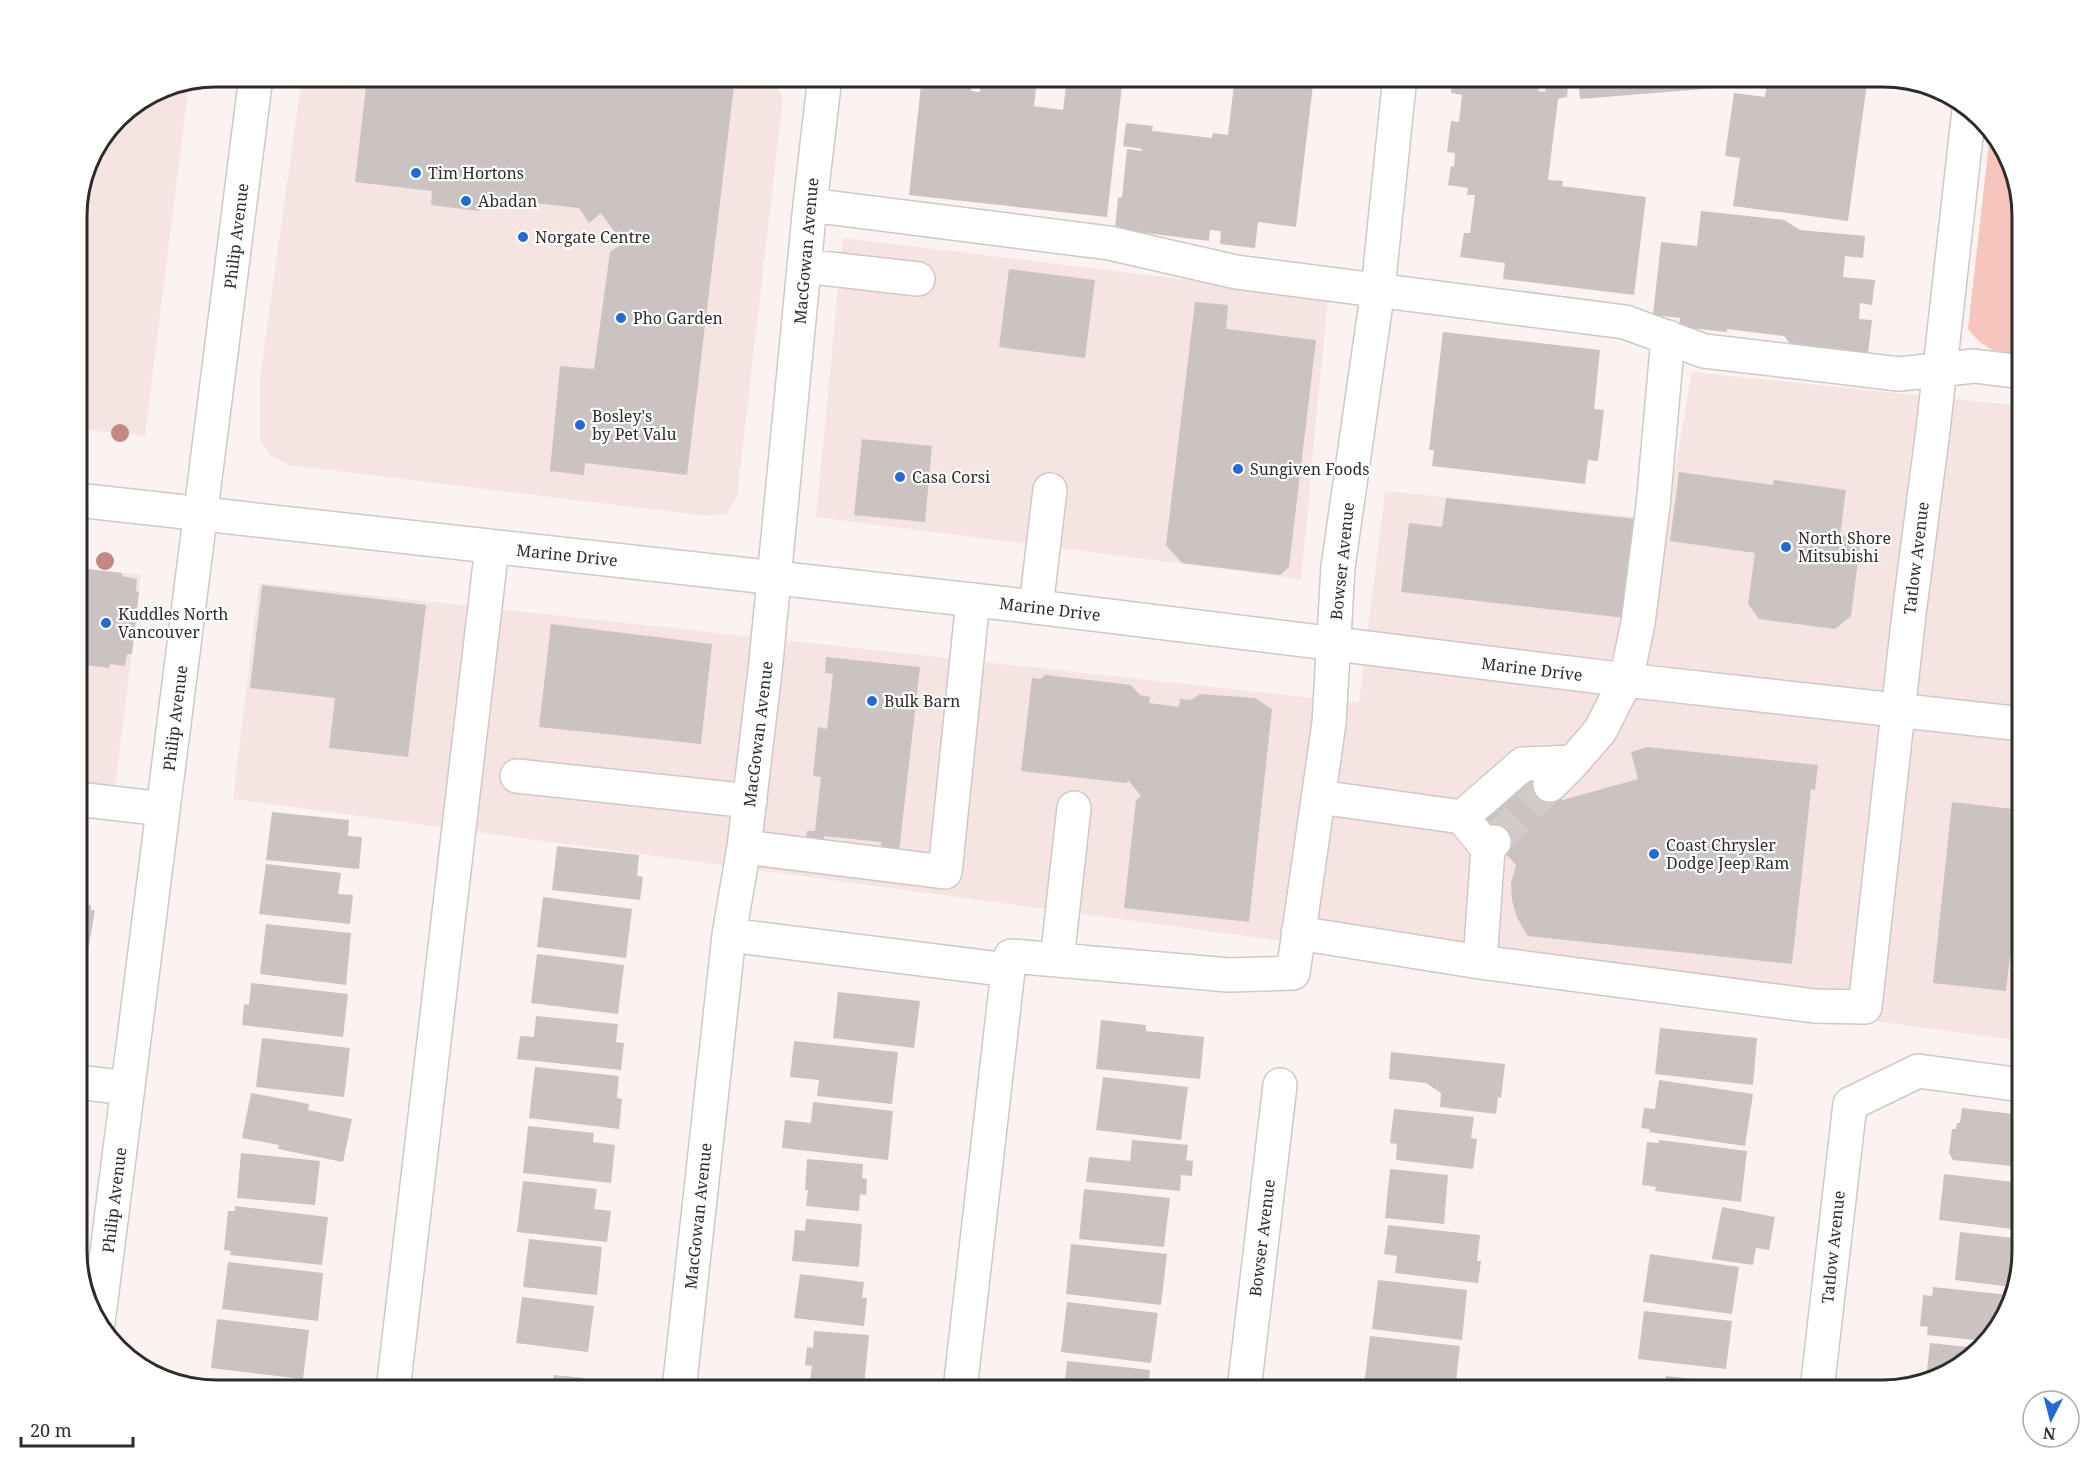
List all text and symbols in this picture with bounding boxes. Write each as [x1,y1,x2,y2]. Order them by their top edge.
place label: Tim Hortons [428,162,524,184]
marker: Tim Hortons [409,166,423,180]
street label: MacGowan Avenue [789,177,823,325]
street label: Philip Avenue [219,182,253,290]
place label: Abadan [478,190,537,212]
marker: Abadan [459,194,473,208]
place label: Norgate Centre [535,226,650,248]
marker: Norgate Centre [516,230,530,244]
place label: Pho Garden [633,307,723,329]
marker: Pho Garden [614,311,628,325]
place label: Bosley's by Pet Valu [592,405,677,445]
marker: Bosley's by Pet Valu [573,418,587,432]
place label: Sungiven Foods [1250,458,1370,480]
marker: Sungiven Foods [1231,462,1245,476]
place label: Casa Corsi [912,466,990,488]
marker: Casa Corsi [893,470,907,484]
street label: Tatlow Avenue [1898,500,1934,616]
street label: Bowser Avenue [1325,501,1359,621]
place label: North Shore Mitsubishi [1798,527,1891,567]
street label: Marine Drive [515,539,619,571]
marker: North Shore Mitsubishi [1779,540,1793,554]
street label: Marine Drive [998,592,1102,626]
place label: Kuddles North Vancouver [118,603,228,643]
marker: Kuddles North Vancouver [99,616,113,630]
street label: Marine Drive [1480,652,1584,686]
street label: MacGowan Avenue [738,660,778,808]
street label: Philip Avenue [158,664,192,772]
place label: Bulk Barn [884,690,960,712]
marker: Bulk Barn [865,694,879,708]
place label: Coast Chrysler Dodge Jeep Ram [1666,834,1789,874]
marker: Coast Chrysler Dodge Jeep Ram [1647,847,1661,861]
street label: MacGowan Avenue [679,1142,717,1290]
street label: Philip Avenue [97,1146,131,1254]
street label: Bowser Avenue [1244,1178,1280,1298]
street label: Tatlow Avenue [1816,1190,1850,1304]
north arrow [2021,1389,2081,1449]
scale bar [21,1410,134,1448]
text: 20 m [30,1418,72,1442]
text: N [2042,1422,2057,1446]

